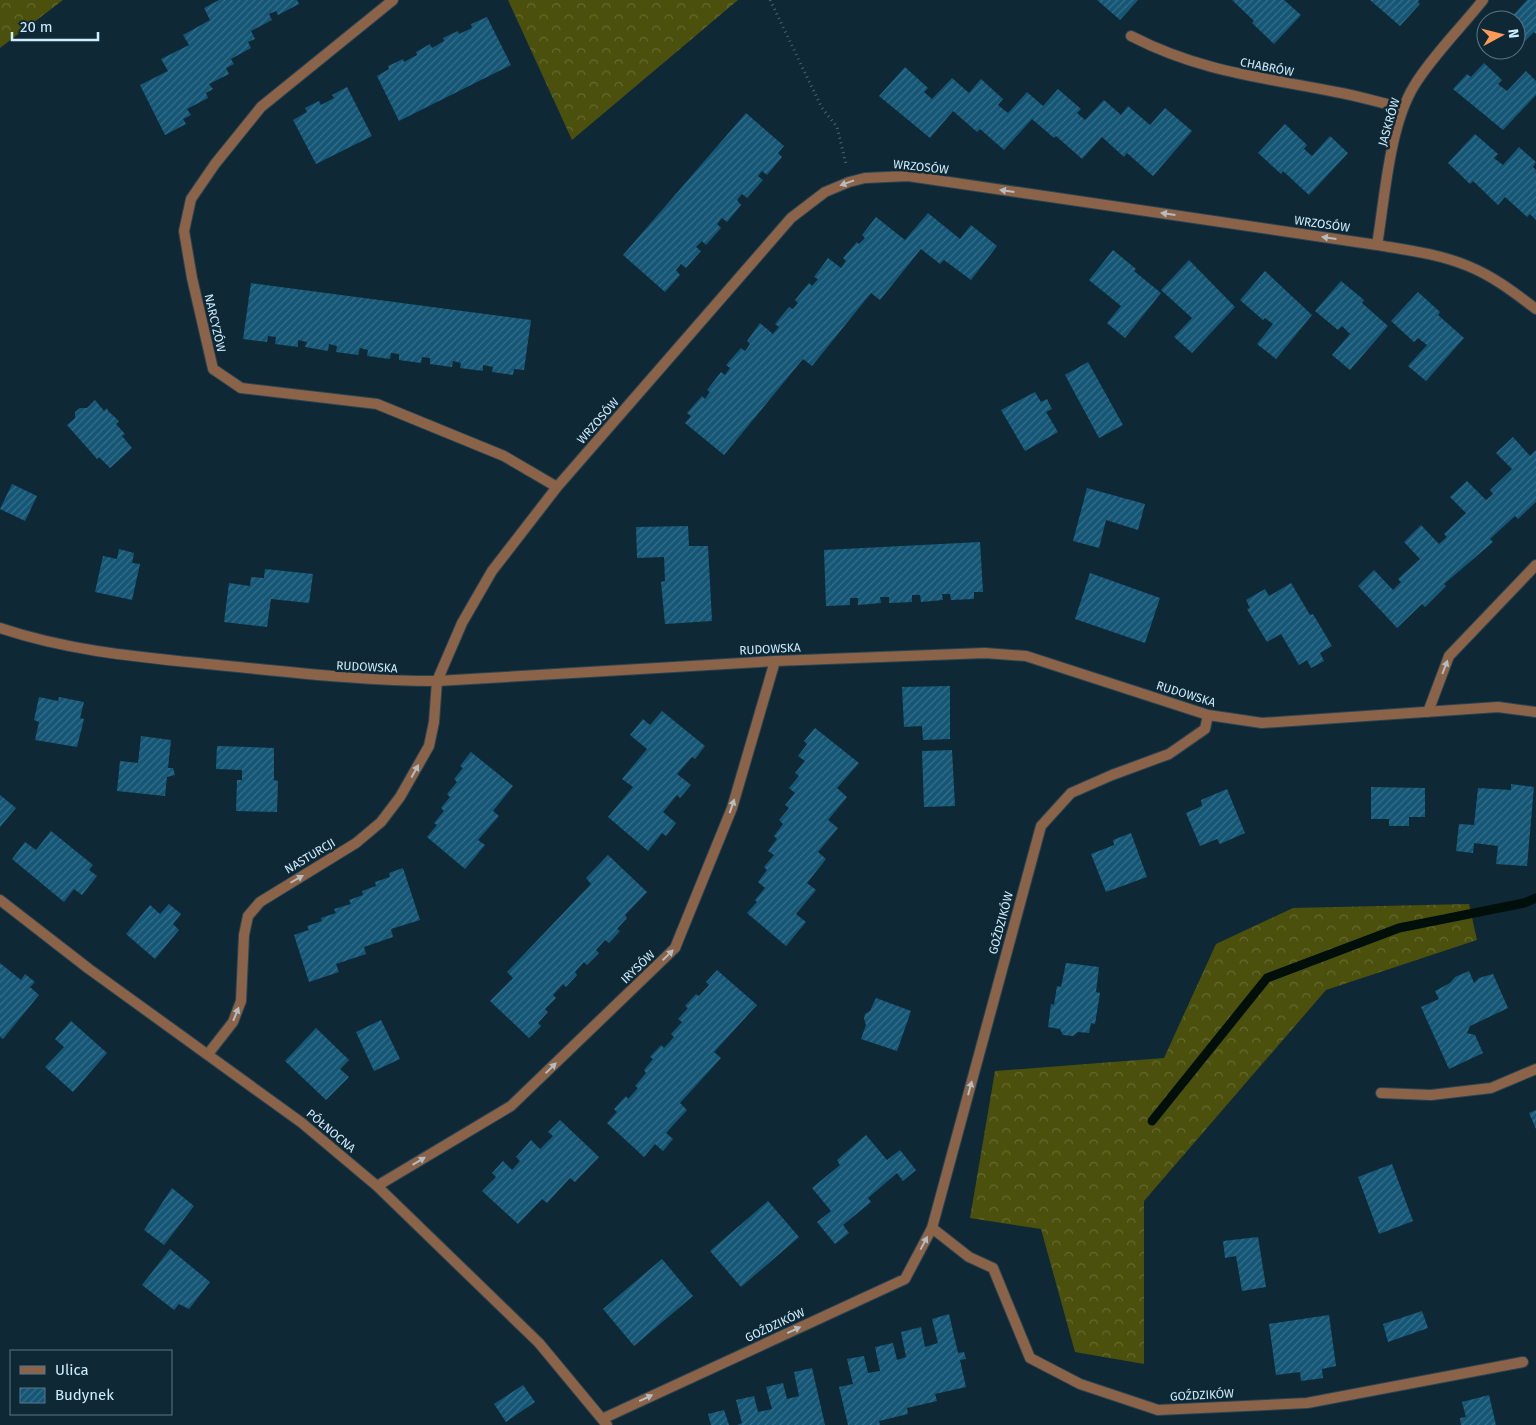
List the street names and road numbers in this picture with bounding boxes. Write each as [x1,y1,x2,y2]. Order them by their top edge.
street label: CHABRÓW [1239,54,1295,79]
street label: JASKRÓW [1374,96,1403,148]
street label: WRZOSÓW [892,156,950,177]
street label: WRZOSÓW [1293,212,1351,235]
street label: NARCYZÓW [202,292,229,354]
street label: WRZOSÓW [574,395,622,447]
street label: RUDOWSKA [739,640,801,658]
street label: RUDOWSKA [336,658,398,676]
street label: RUDOWSKA [1155,678,1218,710]
street label: NASTURCJI [282,835,338,877]
street label: GOŹDZIKÓW [985,890,1016,956]
street label: IRYSÓW [617,947,658,986]
street label: PÓŁNOCNA [304,1106,359,1156]
street label: GOŹDZIKÓW [743,1304,807,1345]
street label: GOŹDZIKÓW [1170,1385,1234,1404]

